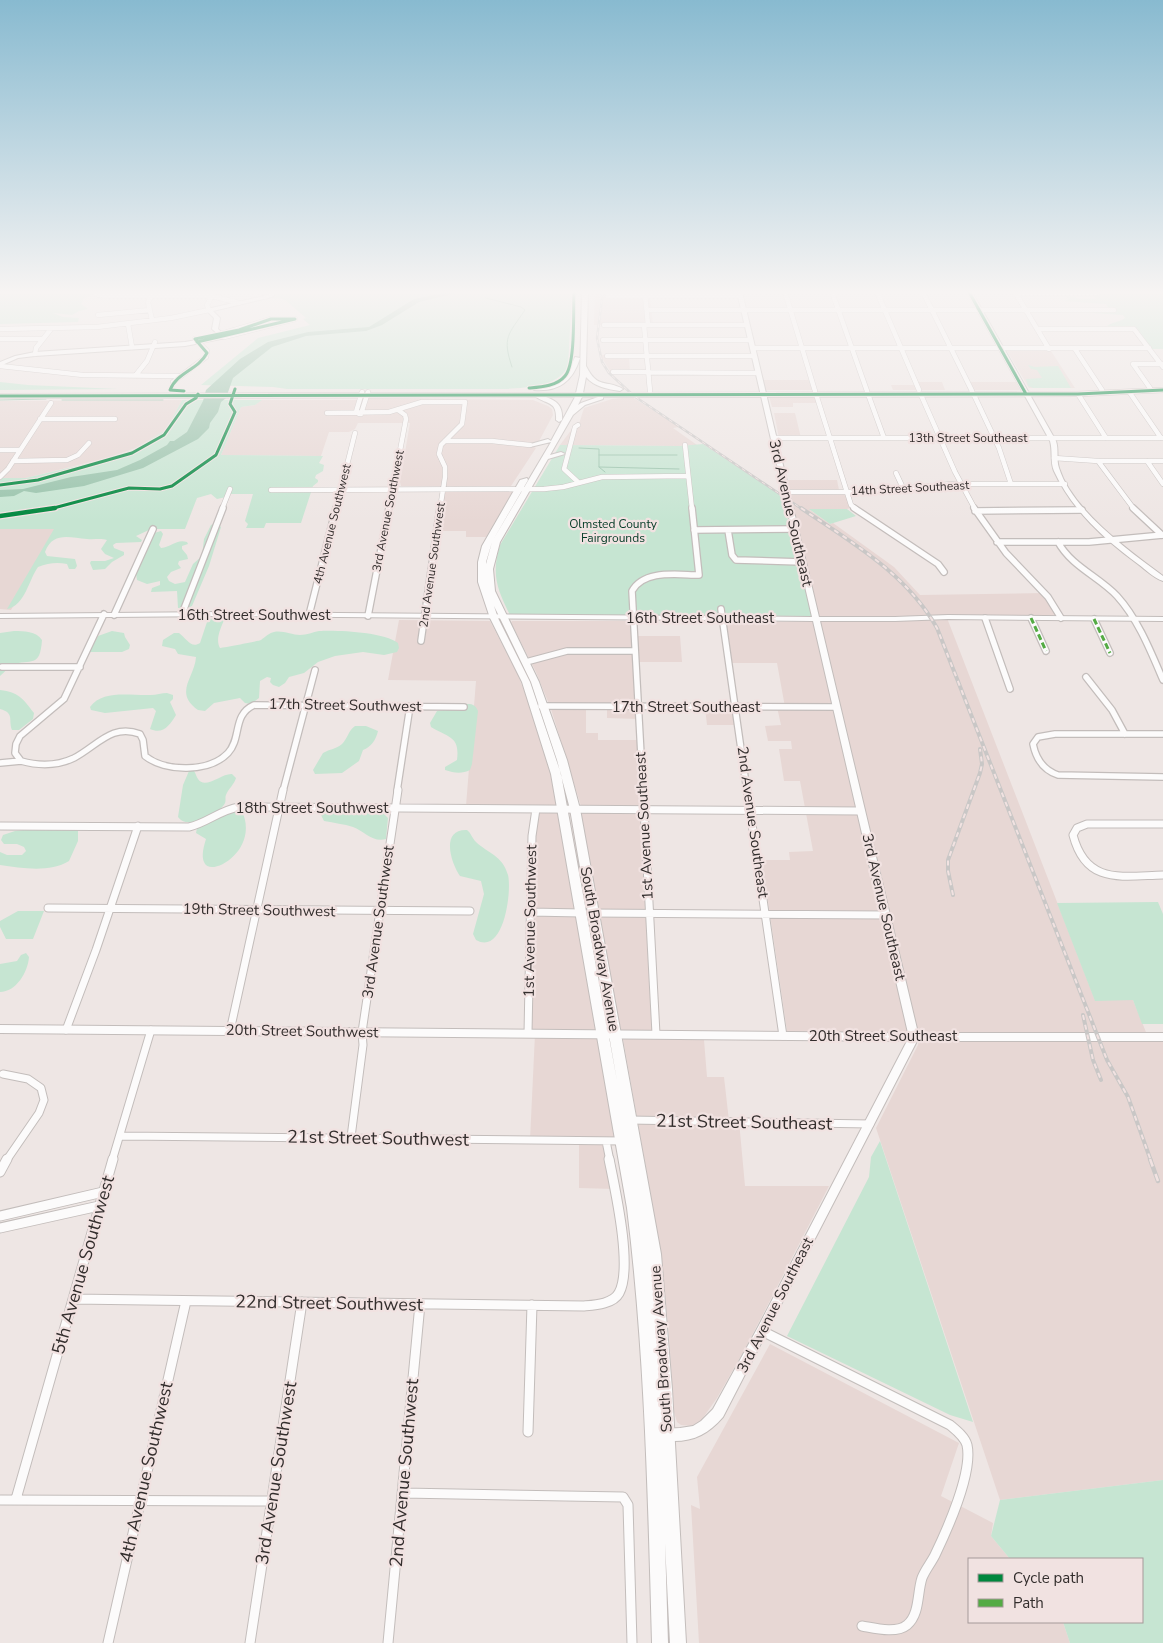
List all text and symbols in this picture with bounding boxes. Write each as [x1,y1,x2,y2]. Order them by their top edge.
street label: 13th Street Southeast [909,430,1028,446]
street label: 3rd Avenue Southeast [764,438,818,589]
street label: 3rd Avenue Southwest [368,448,408,573]
street label: 4th Avenue Southwest [309,461,355,586]
street label: 14th Street Southeast [850,477,971,499]
street label: 2nd Avenue Southwest [415,501,449,629]
park label: Olmsted County Fairgrounds [569,516,658,546]
street label: 16th Street Southwest [178,605,331,625]
street label: 16th Street Southeast [626,608,775,628]
street label: 17th Street Southwest [268,694,422,716]
street label: 17th Street Southeast [612,697,761,717]
street label: 2nd Avenue Southeast [732,745,774,900]
street label: 1st Avenue Southeast [630,751,658,901]
street label: 18th Street Southwest [236,798,389,818]
street label: 3rd Avenue Southeast [857,832,911,983]
street label: 3rd Avenue Southwest [357,843,399,1000]
street label: 1st Avenue Southwest [519,844,541,998]
street label: South Broadway Avenue [576,865,624,1033]
street label: 19th Street Southwest [182,899,336,921]
street label: 20th Street Southwest [225,1020,379,1042]
street label: 20th Street Southeast [809,1026,958,1046]
street label: 21st Street Southeast [656,1108,833,1136]
street label: 21st Street Southwest [287,1124,470,1152]
street label: 5th Avenue Southwest [46,1172,120,1357]
street label: 3rd Avenue Southeast [732,1233,818,1376]
street label: South Broadway Avenue [645,1265,677,1433]
street label: 22nd Street Southwest [235,1289,424,1317]
street label: 2nd Avenue Southwest [384,1377,424,1568]
street label: 4th Avenue Southwest [114,1379,179,1565]
street label: 3rd Avenue Southwest [250,1379,302,1566]
legend [968,1558,1143,1623]
text: Cycle path [1013,1568,1084,1588]
text: Path [1013,1593,1044,1613]

